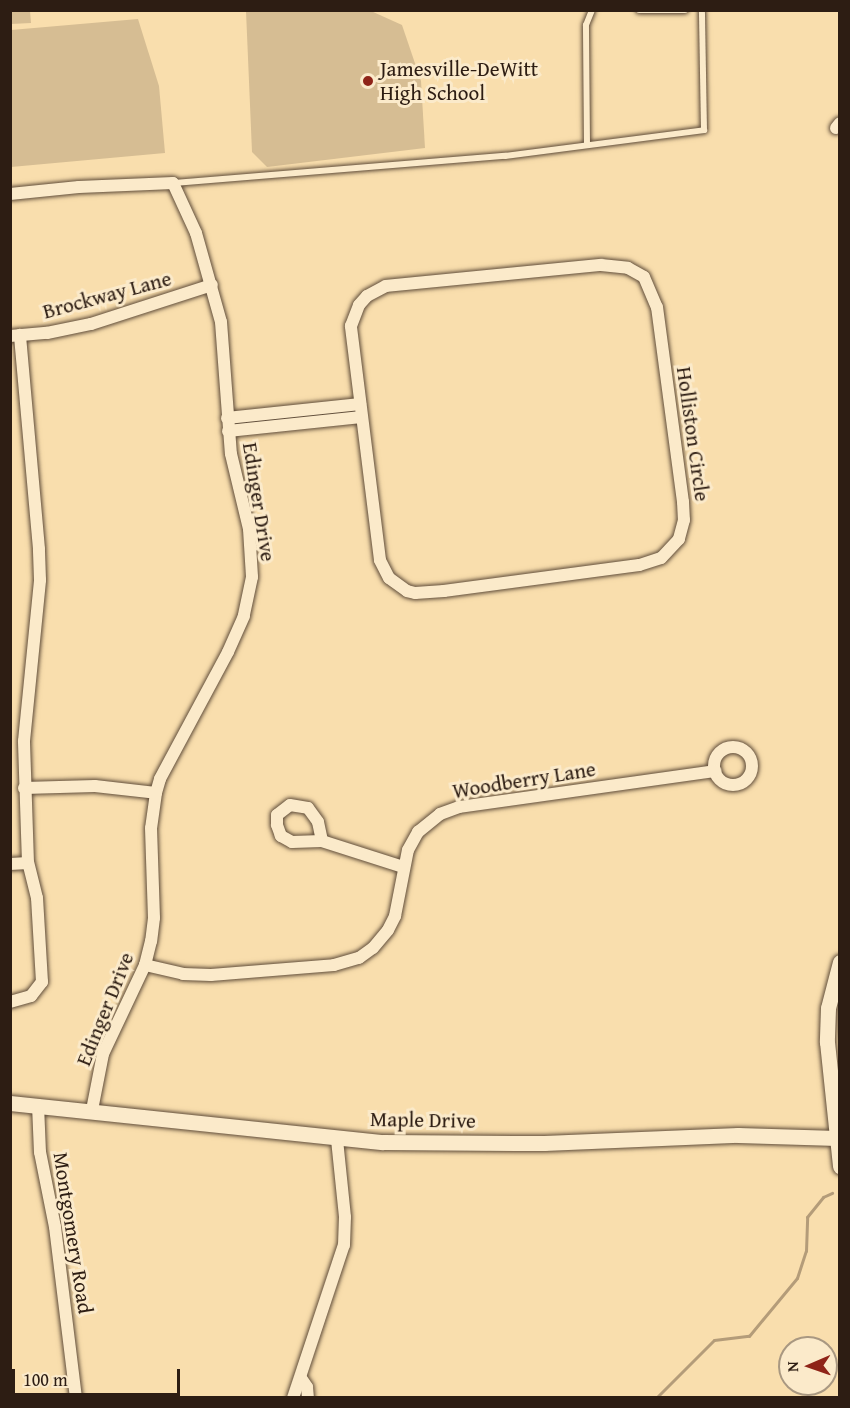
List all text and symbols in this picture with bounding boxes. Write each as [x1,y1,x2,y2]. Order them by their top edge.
place label: Jamesville-DeWitt High School [380,56,538,106]
marker: Jamesville-DeWitt High School [361,74,375,88]
street label: Brockway Lane [40,266,174,324]
street label: Holliston Circle [671,365,715,503]
street label: Edinger Drive [237,441,281,563]
street label: Woodberry Lane [451,756,597,804]
street label: Edinger Drive [71,949,139,1069]
street label: Maple Drive [370,1106,476,1134]
street label: Montgomery Road [48,1151,98,1315]
north arrow [778,1336,838,1396]
scale bar [15,1357,183,1395]
text: N [780,1361,804,1372]
text: 100 m [23,1366,68,1393]

